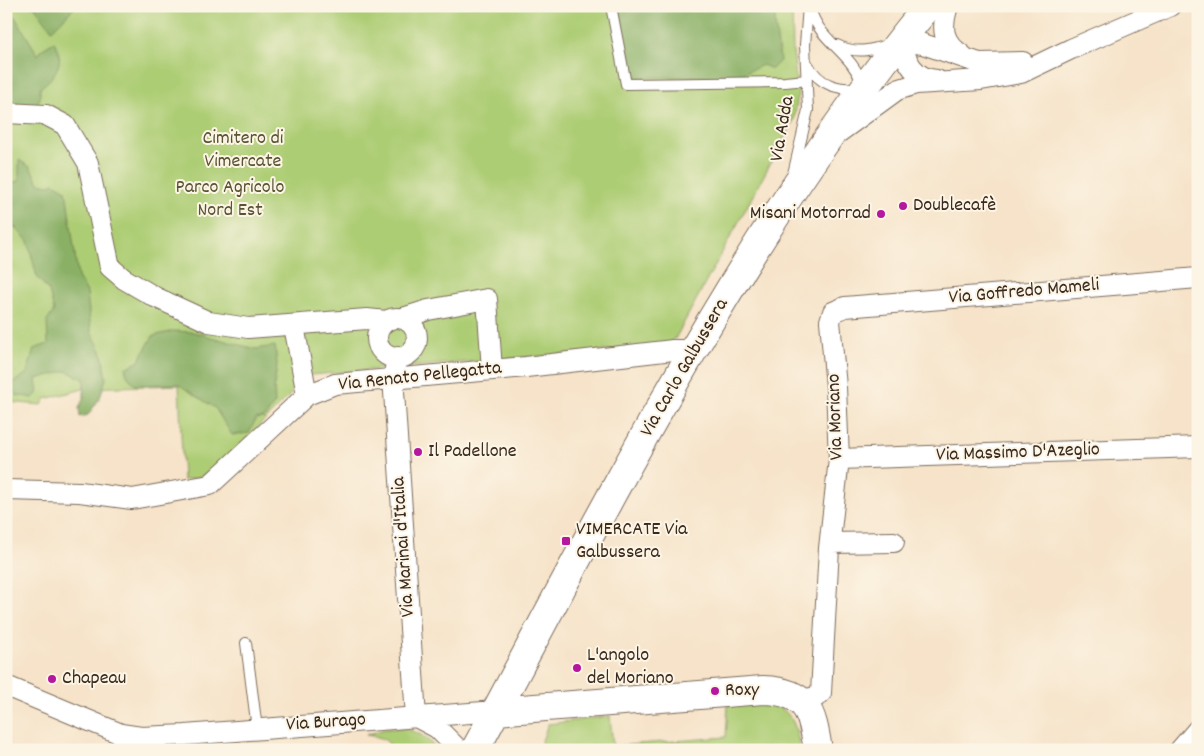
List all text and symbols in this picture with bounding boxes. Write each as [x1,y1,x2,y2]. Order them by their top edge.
street label: Via Adda [763,93,803,164]
park label: Cimitero di Vimercate [202,125,284,176]
park label: Parco Agricolo Nord Est [176,174,284,225]
place label: Doublecafè [913,192,996,220]
place label: Misani Motorrad [750,200,871,228]
marker: Doublecafè [897,200,909,212]
marker: Misani Motorrad [875,208,887,220]
street label: Via Goffredo Mameli [948,271,1101,313]
street label: Via Carlo Galbussera [634,293,736,443]
street label: Via Renato Pellegatta [337,354,503,399]
street label: Via Moriano [820,373,852,461]
street label: Via Massimo D'Azeglio [936,436,1100,470]
place label: Il Padellone [428,438,517,466]
marker: Il Padellone [412,446,424,458]
street label: Via Marinai d'Italia [385,475,423,618]
place label: VIMERCATE Via Galbussera [576,516,688,567]
marker: VIMERCATE Via Galbussera [560,535,572,547]
place label: L'angolo del Moriano [587,642,674,693]
marker: L'angolo del Moriano [571,662,583,674]
place label: Chapeau [62,665,126,693]
marker: Chapeau [46,673,58,685]
place label: Roxy [725,677,760,705]
marker: Roxy [709,685,721,697]
street label: Via Burago [285,706,367,740]

